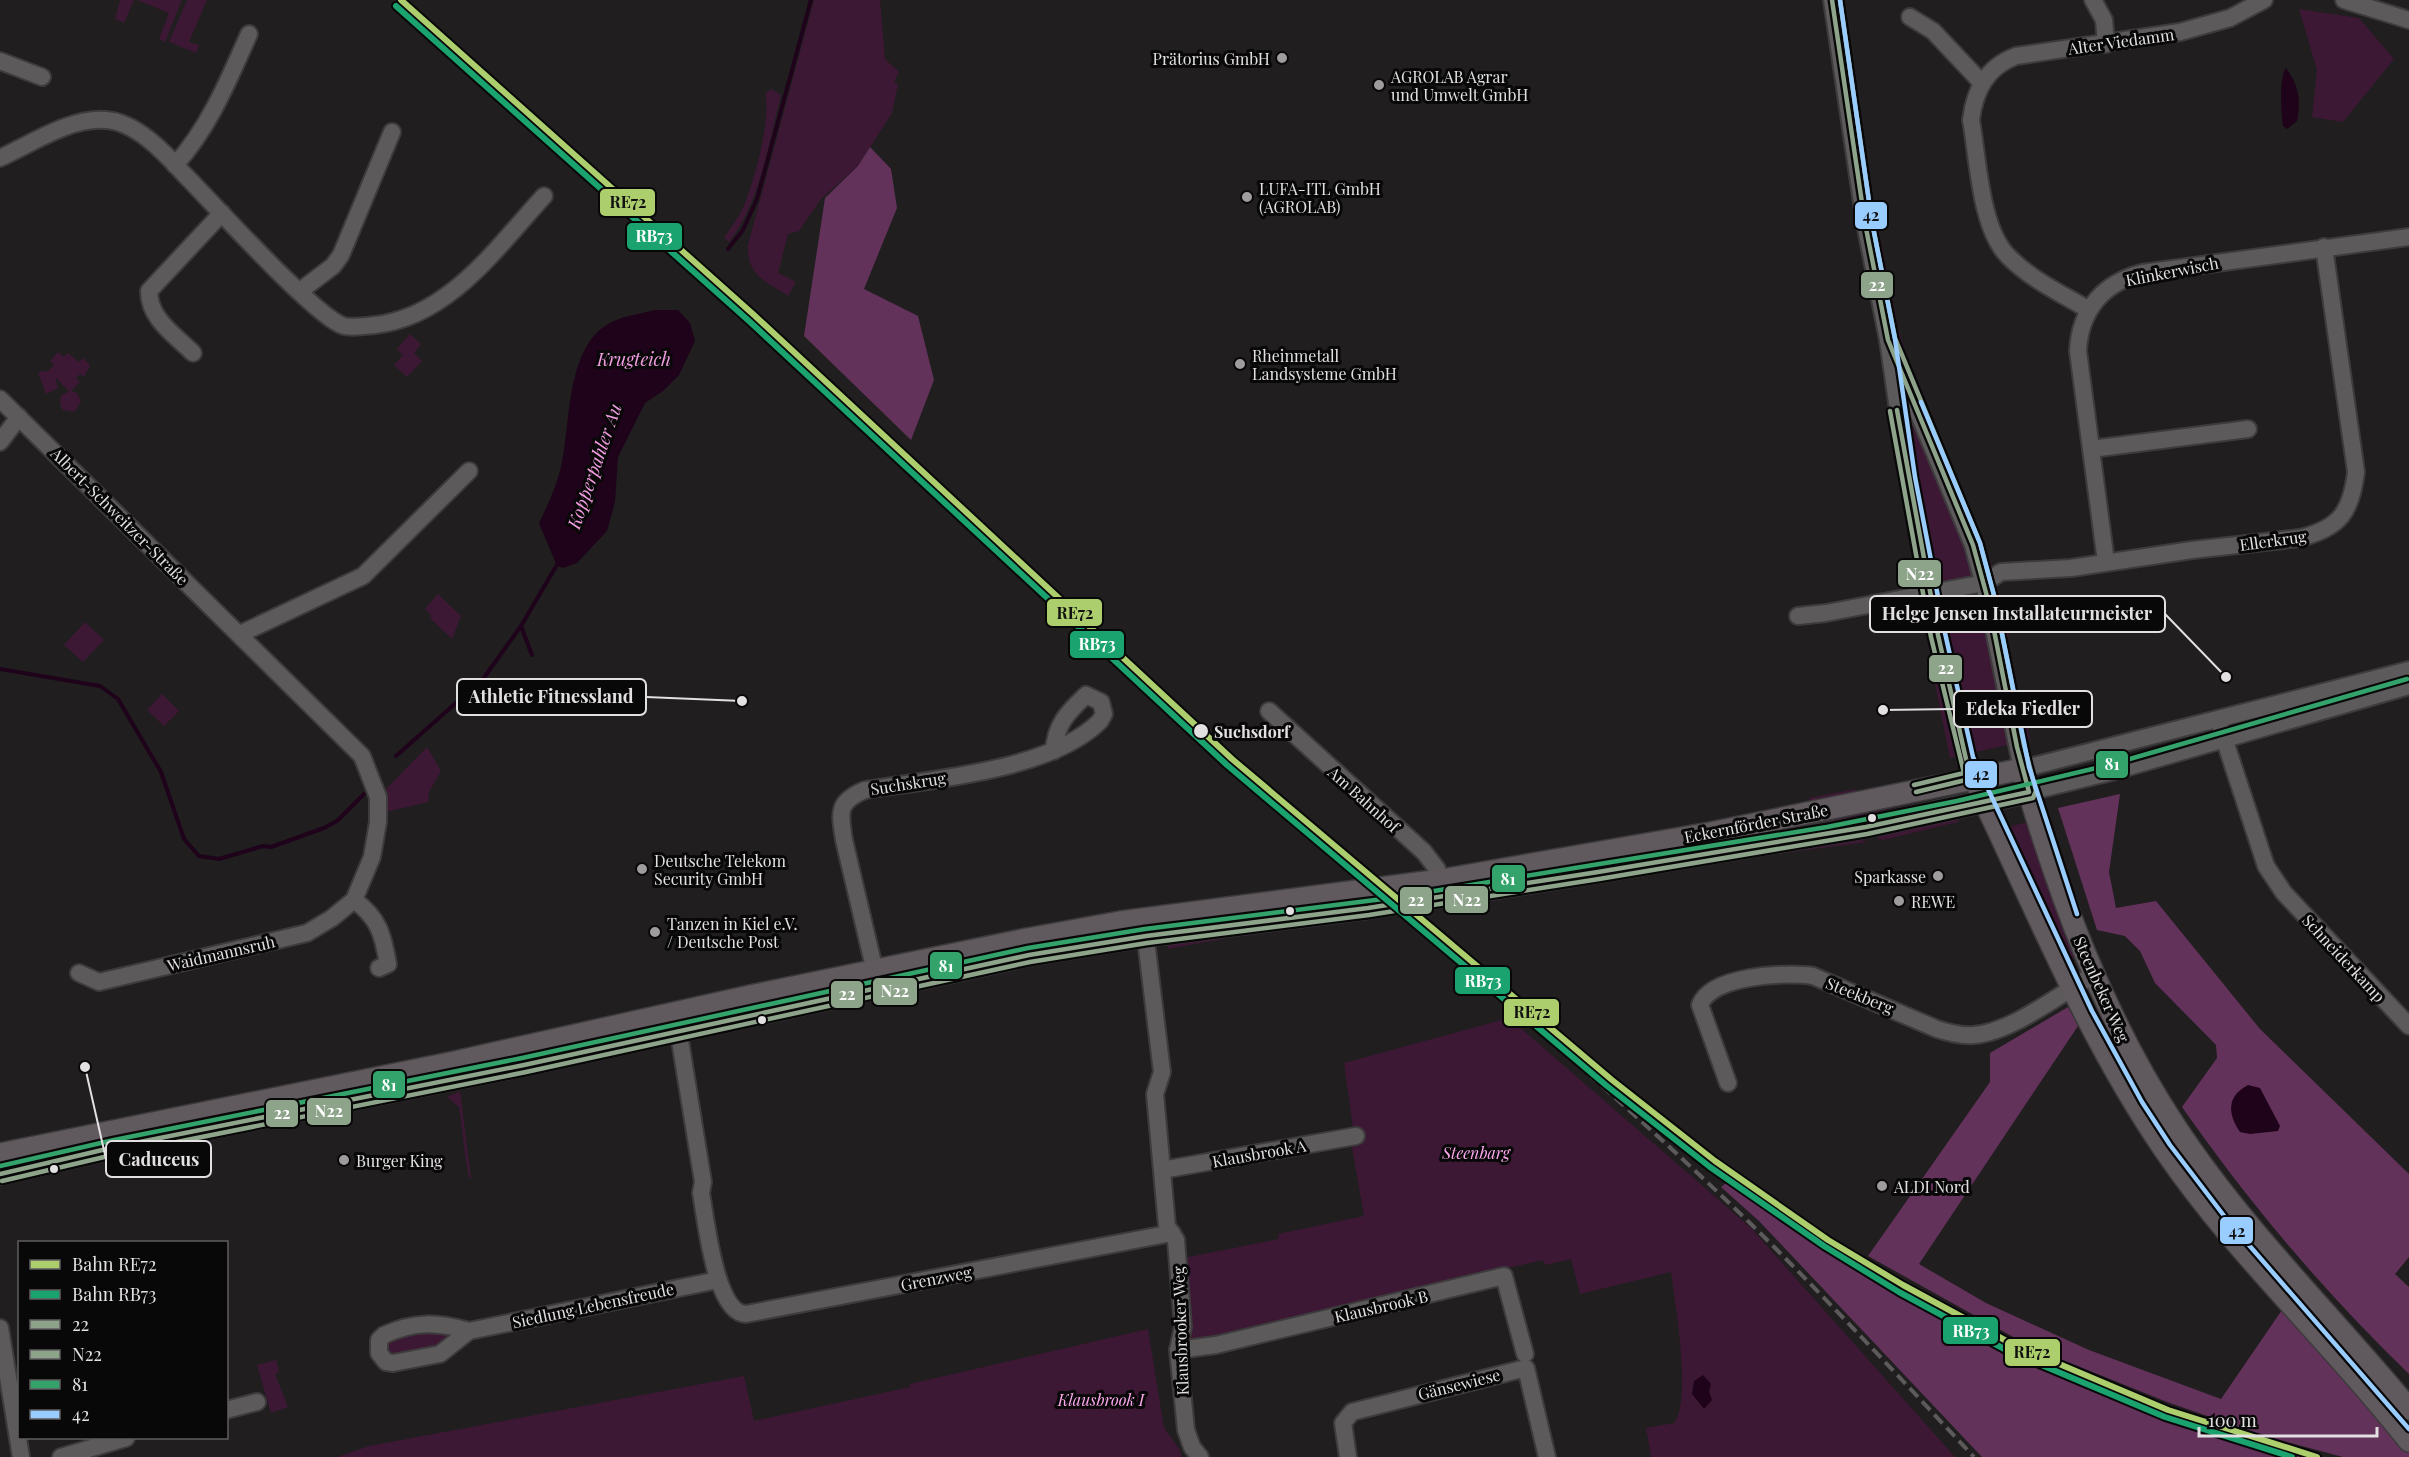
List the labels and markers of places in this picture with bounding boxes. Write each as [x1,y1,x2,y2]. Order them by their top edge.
place label: Prätorius GmbH [1153,48,1270,69]
marker: Prätorius GmbH [1275,51,1289,65]
place label: AGROLAB Agrar und Umwelt GmbH [1390,66,1528,105]
marker: AGROLAB Agrar und Umwelt GmbH [1372,78,1386,92]
place label: LUFA-ITL GmbH (AGROLAB) [1259,178,1381,217]
marker: LUFA-ITL GmbH (AGROLAB) [1240,190,1254,204]
place label: Rheinmetall Landsysteme GmbH [1252,345,1397,384]
marker: Rheinmetall Landsysteme GmbH [1233,357,1247,371]
callout: Helge Jensen Installateurmeister [1870,596,2165,632]
callout: Athletic Fitnessland [457,679,646,715]
callout: Edeka Fiedler [1954,691,2092,727]
place label: Suchsdorf [1214,721,1291,742]
marker: Suchsdorf [1192,722,1210,740]
unlabelled marker [1866,812,1878,824]
place label: Deutsche Telekom Security GmbH [654,850,786,889]
marker: Deutsche Telekom Security GmbH [635,862,649,876]
place label: Sparkasse [1854,866,1926,887]
marker: Sparkasse [1931,869,1945,883]
place label: REWE [1911,891,1955,912]
marker: REWE [1892,894,1906,908]
unlabelled marker [1284,905,1296,917]
place label: Tanzen in Kiel e.V. / Deutsche Post [667,913,797,952]
marker: Tanzen in Kiel e.V. / Deutsche Post [648,925,662,939]
unlabelled marker [756,1014,768,1026]
callout: Caduceus [106,1141,211,1177]
place label: Burger King [356,1150,443,1171]
marker: Burger King [337,1153,351,1167]
unlabelled marker [48,1163,60,1175]
place label: ALDI Nord [1893,1176,1970,1197]
marker: ALDI Nord [1875,1179,1889,1193]

